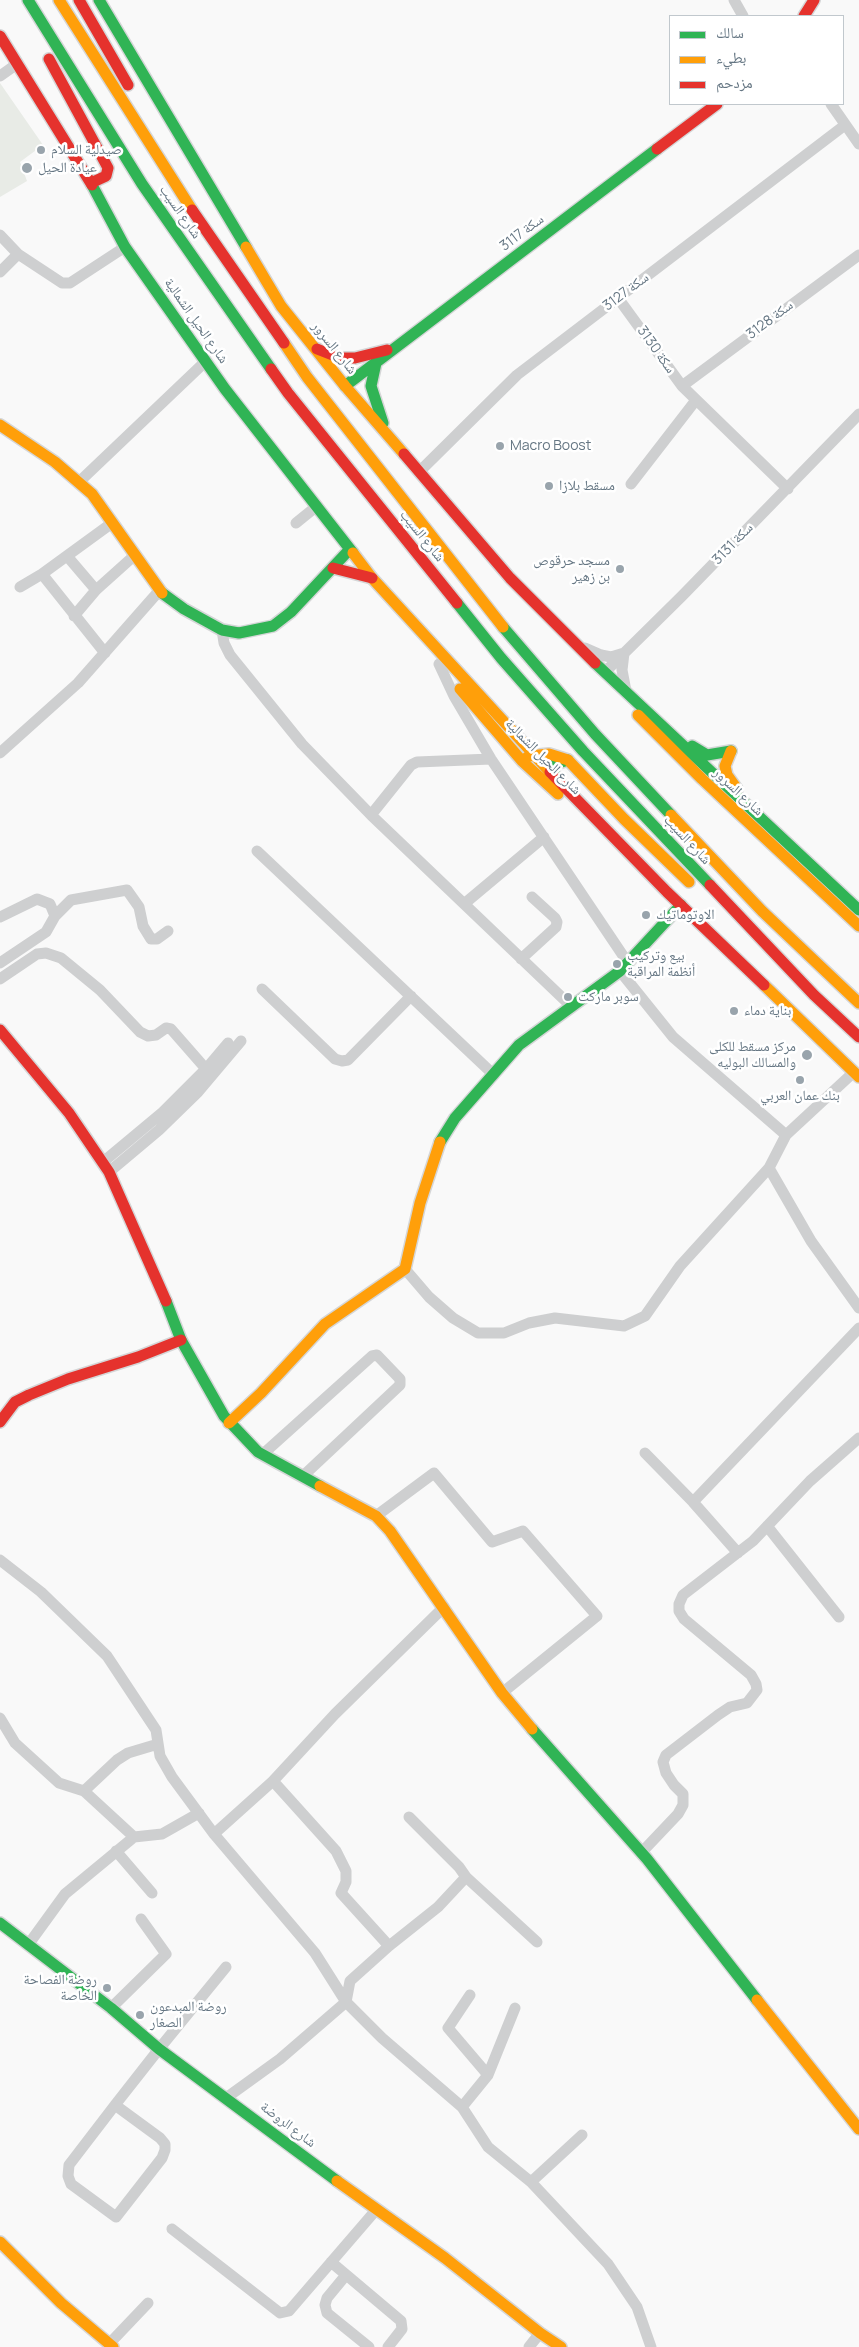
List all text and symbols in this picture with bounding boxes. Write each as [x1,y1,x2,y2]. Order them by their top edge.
legend [669,15,844,105]
text: سالك [716,22,744,43]
text: بطيء [716,47,746,68]
text: مزدحم [716,72,753,93]
place label: صيدلية السلام [51,142,122,158]
marker: صيدلية السلام [35,144,47,156]
place label: عيادة الحيل [38,160,97,176]
marker: عيادة الحيل [20,161,34,175]
street label: شارع السيب [155,182,205,242]
street label: سكة 3117 [497,211,547,255]
street label: سكة 3127 [600,269,652,315]
street label: شارع الحيل الشمالية [160,275,232,367]
street label: سكة 3128 [743,297,797,343]
street label: شارع السرور [308,318,360,378]
street label: سكة 3130 [633,323,679,377]
place label: Macro Boost [510,438,591,454]
marker: Macro Boost [494,440,506,452]
place label: مسقط بلازا [559,478,615,494]
marker: مسقط بلازا [543,480,555,492]
street label: شارع السيب [396,507,448,565]
street label: سكة 3131 [709,520,757,568]
place label: مسجد حرقوص بن زهير [533,553,610,586]
marker: مسجد حرقوص بن زهير [614,563,626,575]
street label: شارع الحيل الشمالية [502,716,584,798]
street label: شارع السرور [709,765,767,819]
street label: شارع السيب [660,812,714,868]
place label: الاوتوماتيك [656,907,715,923]
marker: الاوتوماتيك [640,909,652,921]
place label: بيع وتركيب أنظمة المراقبة [627,948,695,980]
marker: بيع وتركيب أنظمة المراقبة [611,958,623,970]
place label: سوبر ماركت [578,989,639,1005]
marker: سوبر ماركت [562,991,574,1003]
place label: بناية دماء [744,1003,791,1019]
marker: بناية دماء [728,1005,740,1017]
place label: مركز مسقط للكلى والمسالك البوليه [709,1039,796,1072]
marker: مركز مسقط للكلى والمسالك البوليه [800,1048,814,1062]
marker: بنك عمان العربي [794,1074,806,1086]
place label: بنك عمان العربي [760,1088,840,1104]
place label: روضة الفصاحة الخاصة [24,1972,97,2004]
marker: روضة الفصاحة الخاصة [101,1982,113,1994]
place label: روضة المبدعون الصغار [150,1999,227,2031]
marker: روضة المبدعون الصغار [134,2009,146,2021]
street label: شارع الروضة [257,2099,319,2151]

